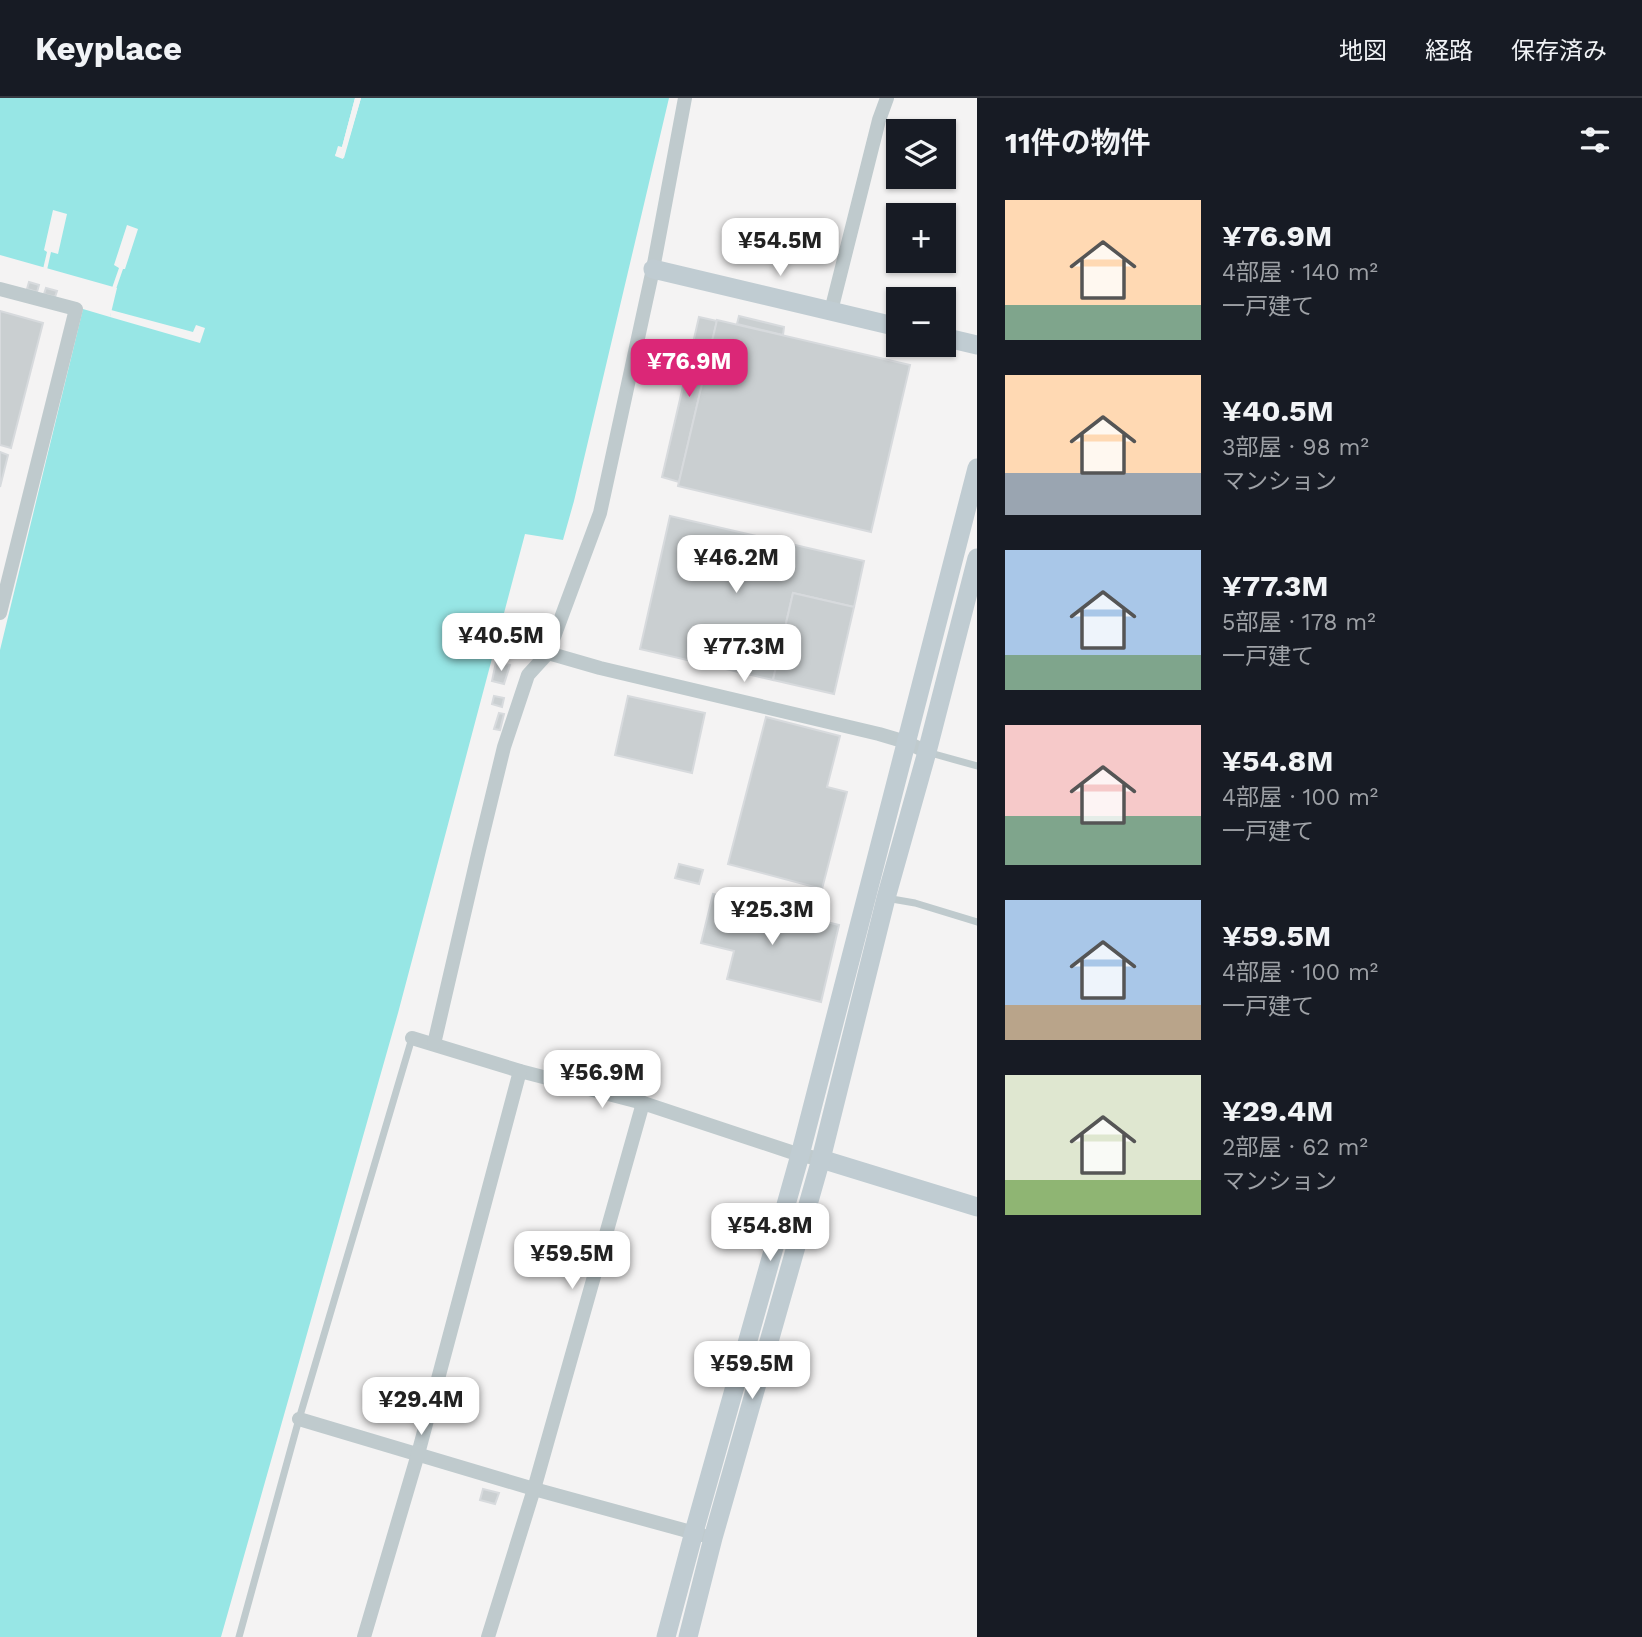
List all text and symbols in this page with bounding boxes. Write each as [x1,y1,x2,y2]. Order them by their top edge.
text: Keyplace [35,29,182,68]
text: 地図 [1339,37,1387,65]
text: 経路 [1425,37,1473,65]
text: 保存済み [1511,37,1607,65]
map controls [886,119,956,357]
button: layers [886,119,956,189]
icon: filters [1576,121,1614,159]
text: 11件の物件 [1005,125,1151,160]
button: + [886,203,956,273]
pin: ¥54.5M [723,218,837,278]
text: ¥76.9M [1222,218,1332,253]
text: ¥54.5M [738,227,822,254]
icon: home [1061,228,1145,312]
text: 4部屋 · 140 m² [1222,259,1378,286]
button: − [886,287,956,357]
text: 一戸建て [1222,293,1314,320]
pin: ¥76.9M [632,340,746,399]
text: ¥76.9M [647,348,731,375]
text: ¥40.5M [1222,393,1334,428]
icon: home [1061,403,1145,487]
text: 3部屋 · 98 m² [1222,434,1369,461]
text: マンション [1222,468,1337,495]
pin: ¥46.2M [679,536,793,595]
text: ¥46.2M [693,544,779,571]
text: ¥77.3M [1222,568,1329,603]
icon: home [1061,578,1145,662]
text: 5部屋 · 178 m² [1222,609,1376,636]
pin: ¥40.5M [444,614,558,673]
text: ¥40.5M [458,622,544,649]
pin: ¥77.3M [687,624,801,684]
text: ¥77.3M [703,633,785,660]
text: 一戸建て [1222,643,1314,670]
text: ¥54.8M [1222,743,1334,778]
icon: home [1061,753,1145,837]
text: 4部屋 · 100 m² [1222,784,1378,811]
text: 一戸建て [1222,818,1314,845]
pin: ¥25.3M [715,888,829,947]
text: ¥25.3M [730,896,814,923]
text: ¥59.5M [1222,918,1331,953]
icon: home [1061,928,1145,1012]
text: 4部屋 · 100 m² [1222,959,1378,986]
text: 一戸建て [1222,993,1314,1020]
pin: ¥56.9M [545,1051,659,1110]
text: ¥56.9M [560,1059,644,1086]
text: ¥29.4M [1222,1093,1333,1128]
icon: home [1061,1103,1145,1187]
text: 2部屋 · 62 m² [1222,1134,1368,1161]
text: マンション [1222,1168,1337,1195]
pin: ¥54.8M [713,1204,827,1263]
text: ¥54.8M [727,1212,813,1239]
pin: ¥59.5M [515,1232,629,1291]
text: ¥59.5M [530,1240,614,1267]
pin: ¥59.5M [695,1342,809,1401]
text: ¥59.5M [710,1350,794,1377]
pin: ¥29.4M [364,1378,478,1437]
text: ¥29.4M [378,1386,464,1413]

